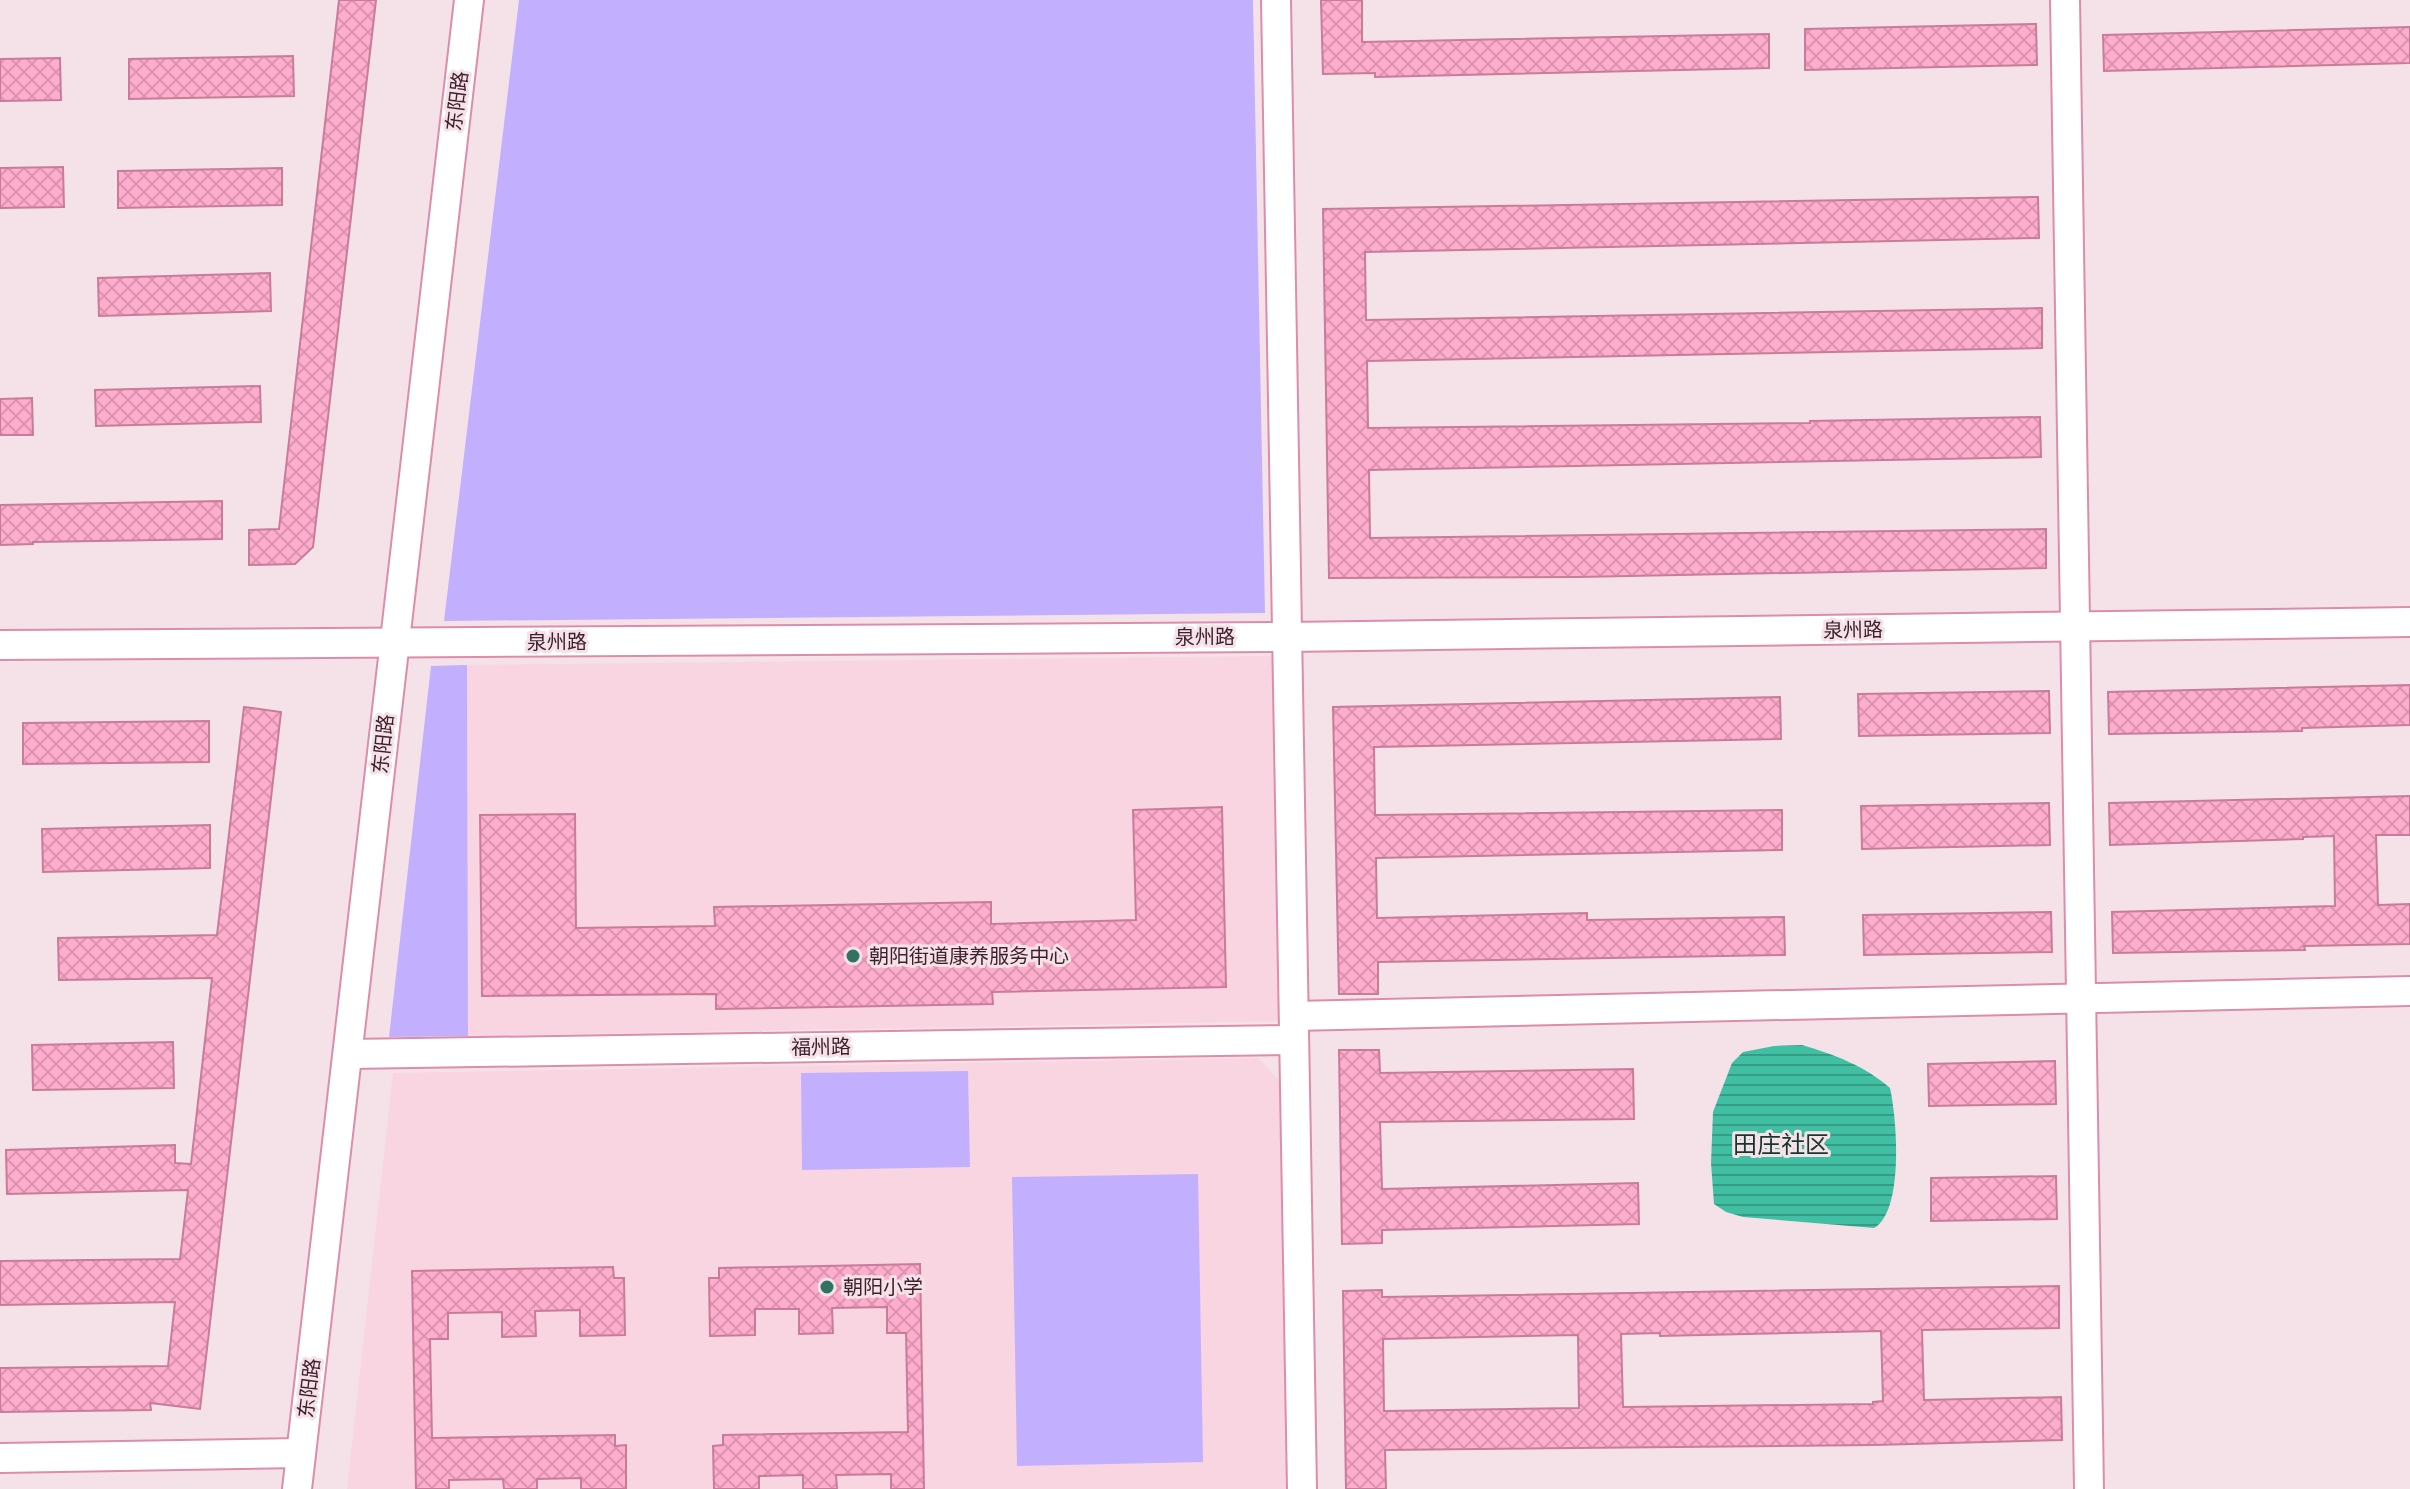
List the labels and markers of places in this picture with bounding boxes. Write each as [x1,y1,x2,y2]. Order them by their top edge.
place label: 朝阳街道康养服务中心 [869,943,1069,969]
marker: 朝阳街道康养服务中心 [844,947,862,965]
place label: 朝阳小学 [843,1274,923,1300]
marker: 朝阳小学 [818,1278,836,1296]

